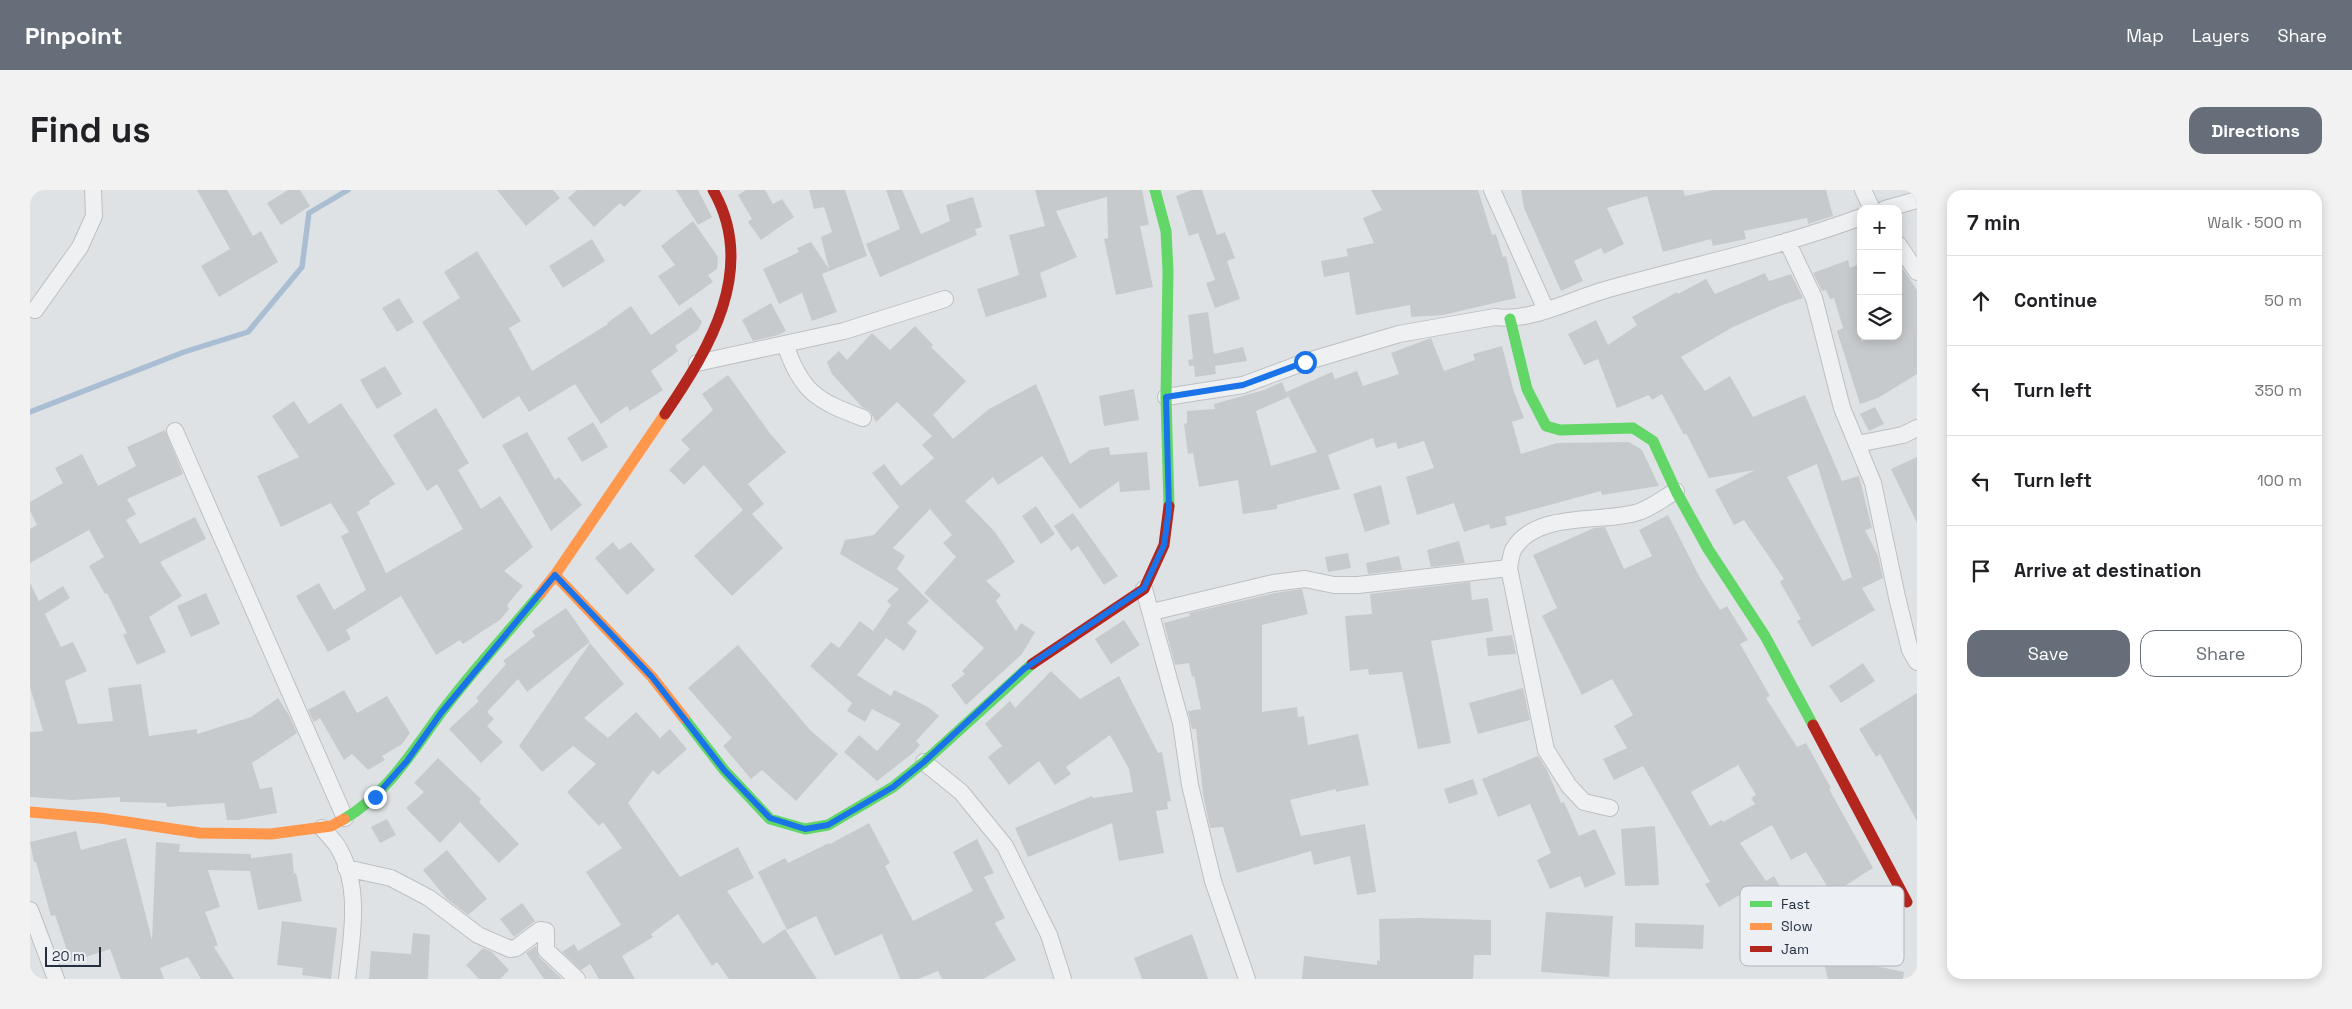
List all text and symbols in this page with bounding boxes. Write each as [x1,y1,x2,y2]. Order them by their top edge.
text: Pinpoint [25,20,122,51]
text: Map [2126,24,2164,47]
text: Layers [2192,24,2249,47]
text: Share [2277,24,2327,47]
button: Directions [2189,107,2322,154]
text: Find us [30,108,151,152]
map controls [1857,205,1902,340]
button: + [1857,205,1902,250]
text: 7 min [1967,209,2020,236]
text: Walk · 500 m [2207,212,2302,233]
button: − [1857,250,1902,295]
icon: ahead [1967,287,1995,315]
text: Continue [2014,288,2097,313]
text: 50 m [2264,290,2302,311]
button: layers [1857,295,1902,340]
route start [1294,351,1317,374]
icon: left [1967,377,1995,405]
text: Turn left [2014,378,2092,403]
text: 350 m [2255,380,2302,401]
icon: left [1967,467,1995,495]
text: Turn left [2014,468,2092,493]
text: 100 m [2257,470,2302,491]
icon: arrive [1967,557,1995,585]
text: Arrive at destination [2014,558,2202,583]
button: Save [1967,630,2130,677]
button: Share [2140,630,2302,677]
route end [364,786,387,809]
legend [1740,886,1904,966]
text: Fast [1781,895,1810,913]
text: Slow [1781,917,1813,935]
text: Jam [1781,940,1809,958]
scale bar [45,944,101,967]
text: 20 m [52,947,85,965]

